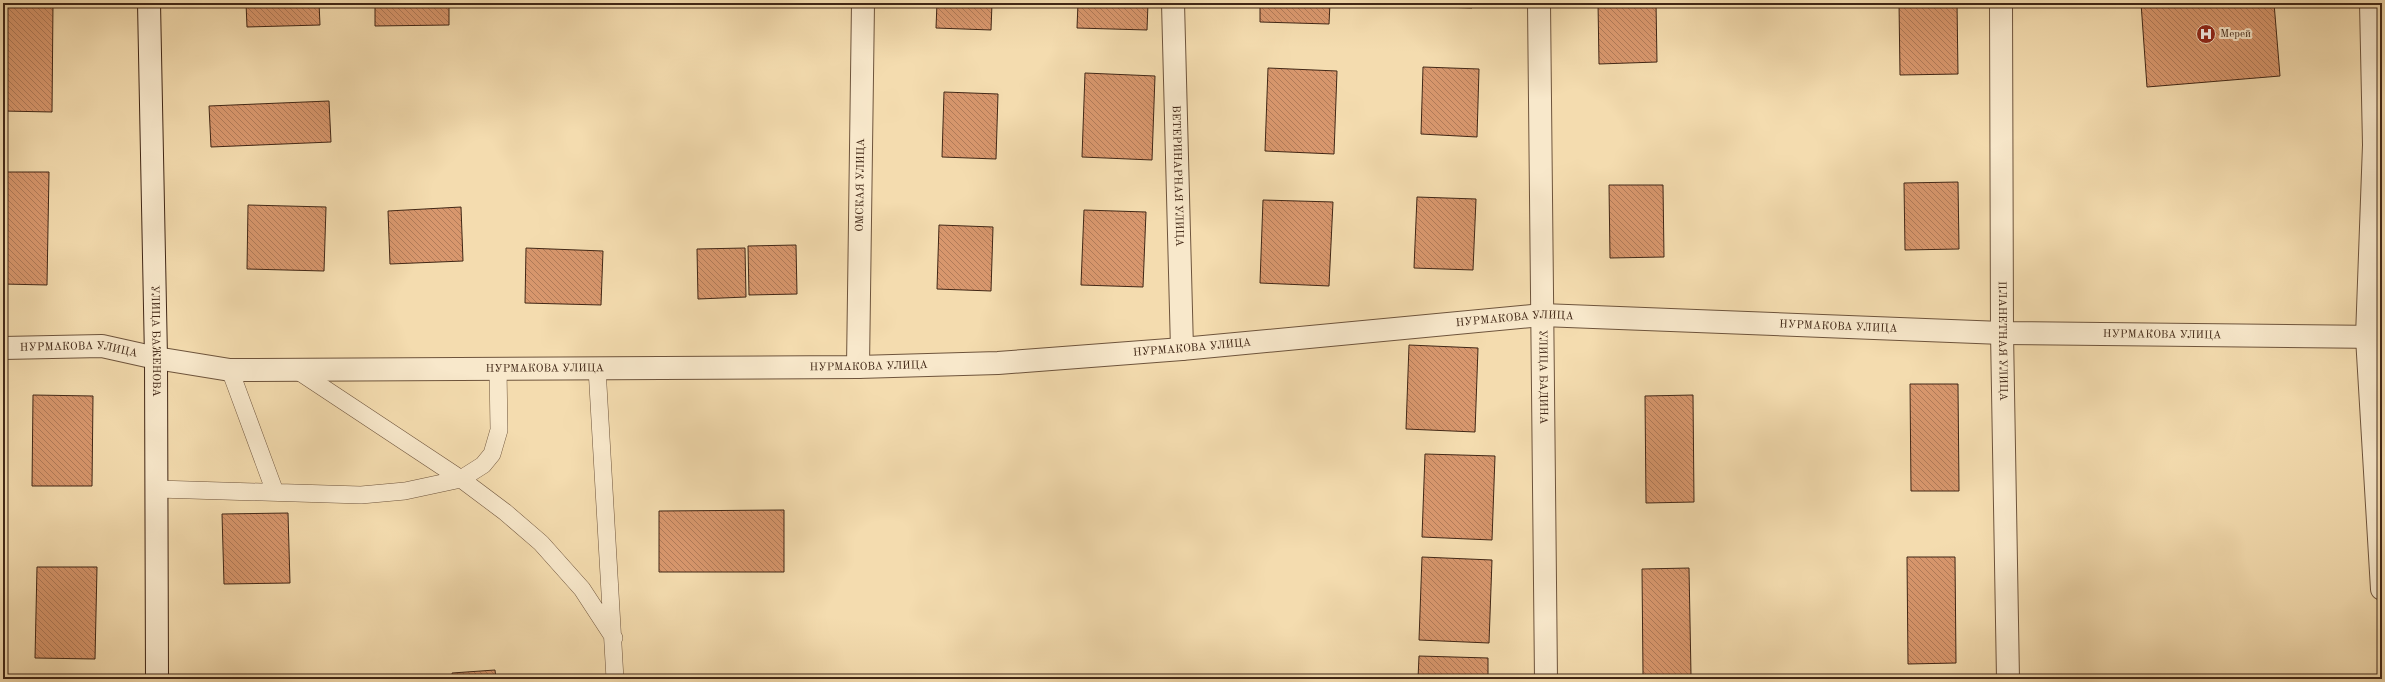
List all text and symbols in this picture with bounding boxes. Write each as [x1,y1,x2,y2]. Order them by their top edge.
hospital icon: Мерей [2195,23,2217,45]
place label: Мерей [2220,29,2251,40]
street label: ВЕТЕРИНАРНАЯ УЛИЦА [1170,105,1185,247]
street label: ОМСКАЯ УЛИЦА [854,138,867,232]
street label: ПЛАНЕТНАЯ УЛИЦА [1996,281,2009,402]
street label: УЛИЦА БАЖЕНОВА [149,285,162,397]
street label: НУРМАКОВА УЛИЦА [1455,309,1575,329]
street label: НУРМАКОВА УЛИЦА [1779,319,1898,334]
street label: НУРМАКОВА УЛИЦА [2103,329,2222,341]
street label: УЛИЦА БАДИНА [1537,330,1549,425]
street label: НУРМАКОВА УЛИЦА [1133,337,1252,358]
street label: НУРМАКОВА УЛИЦА [20,340,139,359]
street label: НУРМАКОВА УЛИЦА [809,359,929,373]
street label: НУРМАКОВА УЛИЦА [485,363,605,374]

